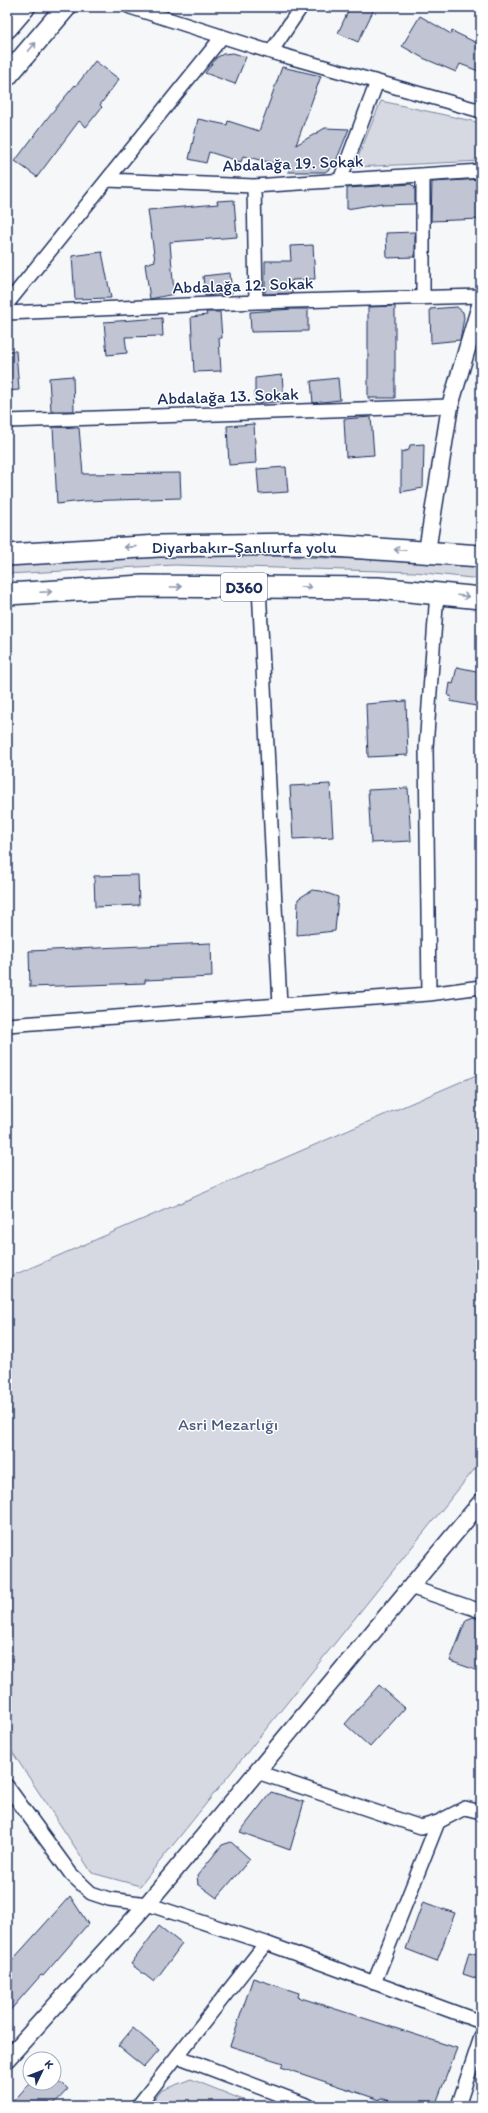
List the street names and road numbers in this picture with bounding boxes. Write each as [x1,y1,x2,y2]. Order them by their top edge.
street label: Abdalağa 19. Sokak [222,151,364,175]
street label: Abdalağa 12. Sokak [172,273,314,297]
street label: Abdalağa 13. Sokak [157,384,299,408]
street label: Diyarbakır-Şanlıurfa yolu [151,537,337,557]
road number: D360 [221,573,267,601]

